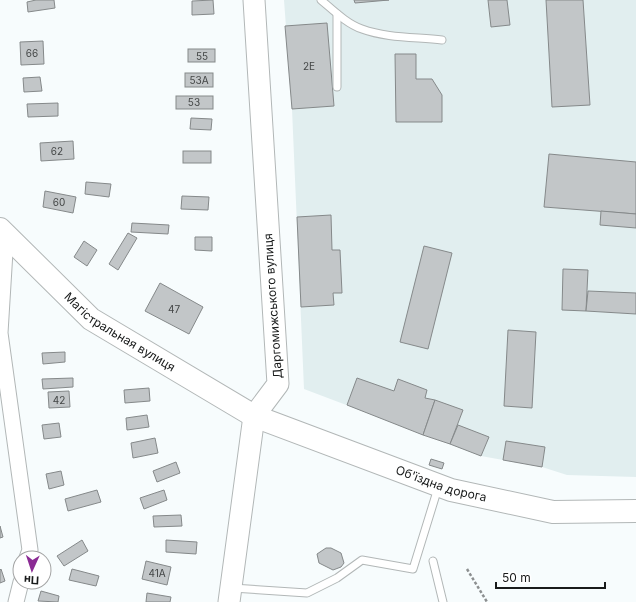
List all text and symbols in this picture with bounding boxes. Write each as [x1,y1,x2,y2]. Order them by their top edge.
house number: 66 [26,47,38,59]
house number: 55 [196,50,208,62]
house number: 2Е [303,60,315,72]
house number: 53А [189,74,209,86]
house number: 53 [188,96,200,108]
house number: 62 [51,145,63,157]
house number: 60 [53,196,65,208]
street label: Даргомижського вулиця [260,233,285,379]
street label: Магістральная вулиця [62,289,178,374]
house number: 47 [168,303,180,315]
house number: 42 [53,394,65,406]
street label: Об'їздна дорога [394,462,488,504]
north arrow [12,550,52,590]
scale bar [496,564,605,590]
house number: 41А [148,567,166,579]
text: 50 m [502,570,531,585]
text: Пн [23,573,39,587]

